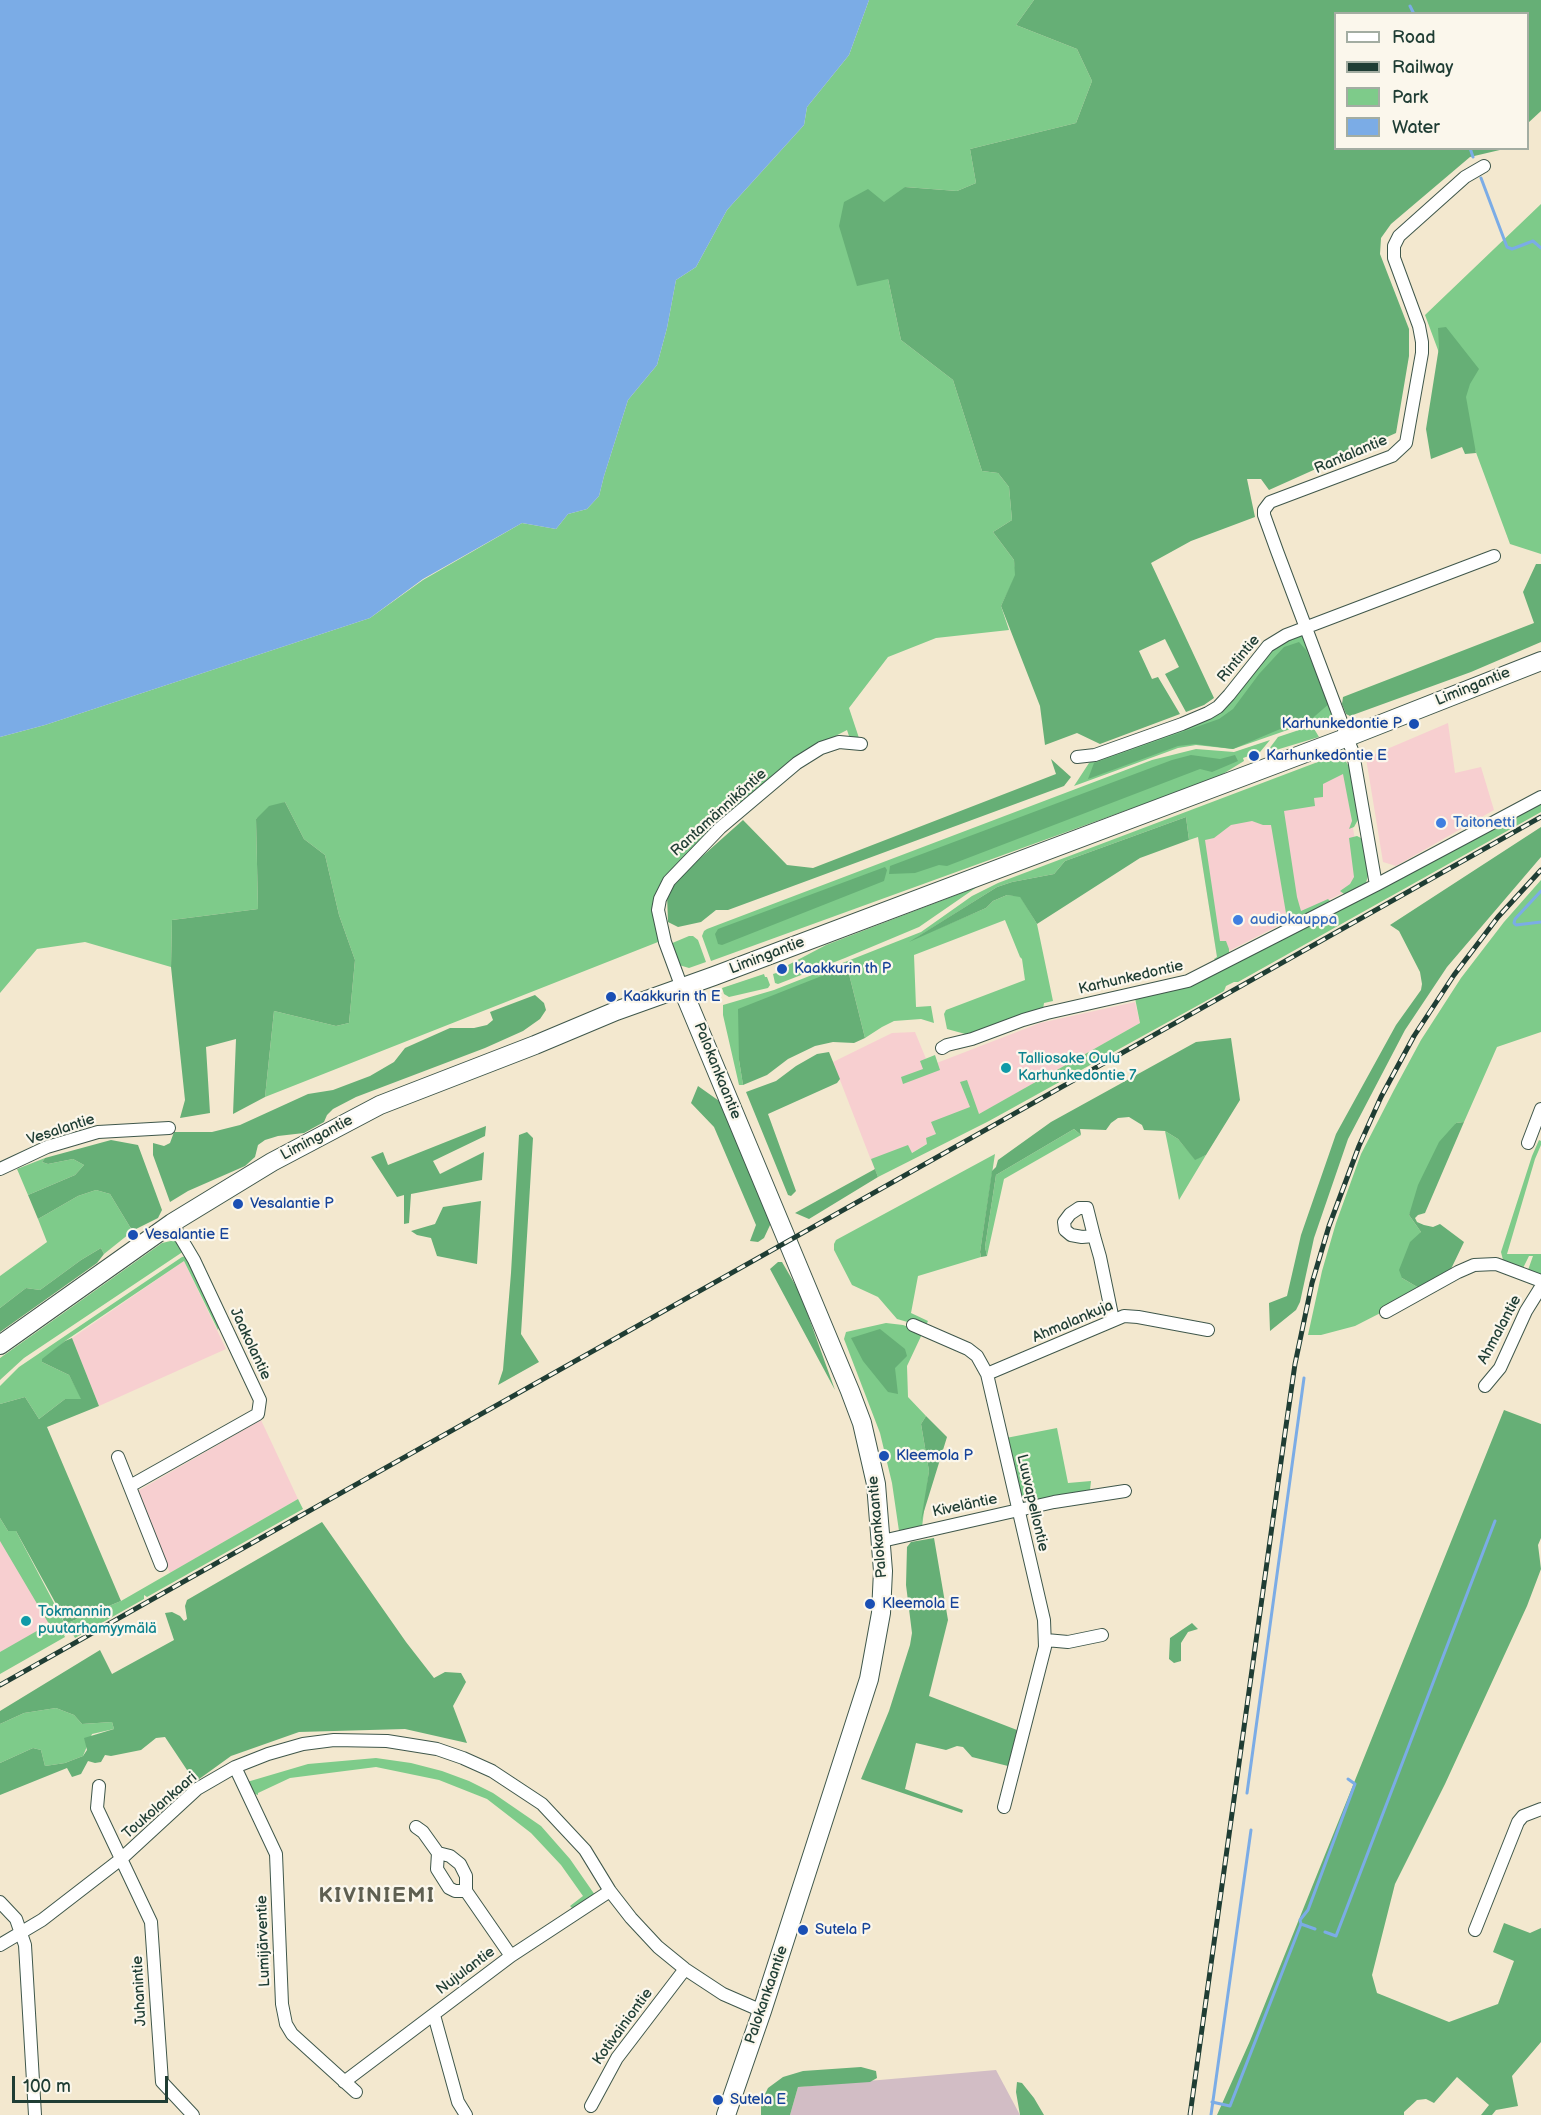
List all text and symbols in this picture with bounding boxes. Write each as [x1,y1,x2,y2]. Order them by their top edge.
legend [1334,12,1529,150]
text: Road [1392,27,1436,48]
text: Railway [1392,57,1454,78]
text: Park [1392,87,1428,108]
text: Water [1392,117,1440,138]
street label: Rantalantie [1312,432,1390,478]
street label: Rintintie [1214,632,1264,686]
street label: Limingantie [1433,664,1513,710]
place label: Karhunkedontie P [1281,715,1402,733]
marker: Karhunkedontie P [1407,717,1421,731]
place label: Karhunkedontie E [1266,747,1387,765]
marker: Karhunkedontie E [1247,749,1261,763]
street label: Rantamänniköntie [667,765,771,861]
place label: Taitonetti [1453,814,1515,832]
marker: Taitonetti [1434,816,1448,830]
place label: audiokauppa [1250,911,1337,929]
marker: audiokauppa [1231,913,1245,927]
street label: Limingantie [727,933,807,979]
street label: Karhunkedontie [1077,957,1185,999]
place label: Kaakkurin th P [794,960,891,978]
marker: Kaakkurin th P [775,962,789,976]
place label: Kaakkurin th E [623,988,721,1006]
marker: Kaakkurin th E [604,990,618,1004]
street label: Palokankaantie [689,1020,745,1122]
place label: Talliosake Oulu Karhunkedontie 7 [1018,1050,1136,1085]
marker: Talliosake Oulu Karhunkedontie 7 [999,1061,1013,1075]
street label: Vesalantie [25,1111,97,1149]
street label: Limingantie [278,1111,356,1165]
place label: Vesalantie P [250,1195,334,1213]
marker: Vesalantie P [231,1197,245,1211]
place label: Vesalantie E [145,1226,229,1244]
marker: Vesalantie E [126,1228,140,1242]
street label: Ahmalantie [1474,1292,1526,1368]
street label: Ahmalankuja [1030,1297,1116,1347]
street label: Jaakolantie [226,1305,274,1383]
place label: Kleemola P [896,1447,973,1465]
marker: Kleemola P [877,1449,891,1463]
street label: Luuvapellontie [1012,1453,1052,1553]
street label: Palokankaantie [865,1475,891,1579]
street label: Kiveläntie [931,1490,999,1522]
place label: Kleemola E [882,1595,959,1613]
marker: Kleemola E [863,1597,877,1611]
place label: Tokmannin puutarhamyymälä [38,1603,157,1638]
marker: Tokmannin puutarhamyymälä [19,1614,33,1628]
street label: Toukolankaari [119,1769,201,1843]
district label: KIVINIEMI [319,1884,435,1910]
street label: Lumijärventie [253,1895,275,1987]
place label: Sutela P [815,1921,871,1939]
marker: Sutela P [796,1923,810,1937]
street label: Nujulantie [433,1943,499,1999]
street label: Palokankaantie [742,1944,792,2046]
street label: Juhanintie [129,1955,151,2027]
street label: Kotivainiontie [589,1985,657,2069]
scale bar [15,2064,171,2102]
text: 100 m [23,2076,71,2097]
place label: Sutela E [730,2091,786,2109]
marker: Sutela E [711,2093,725,2107]

